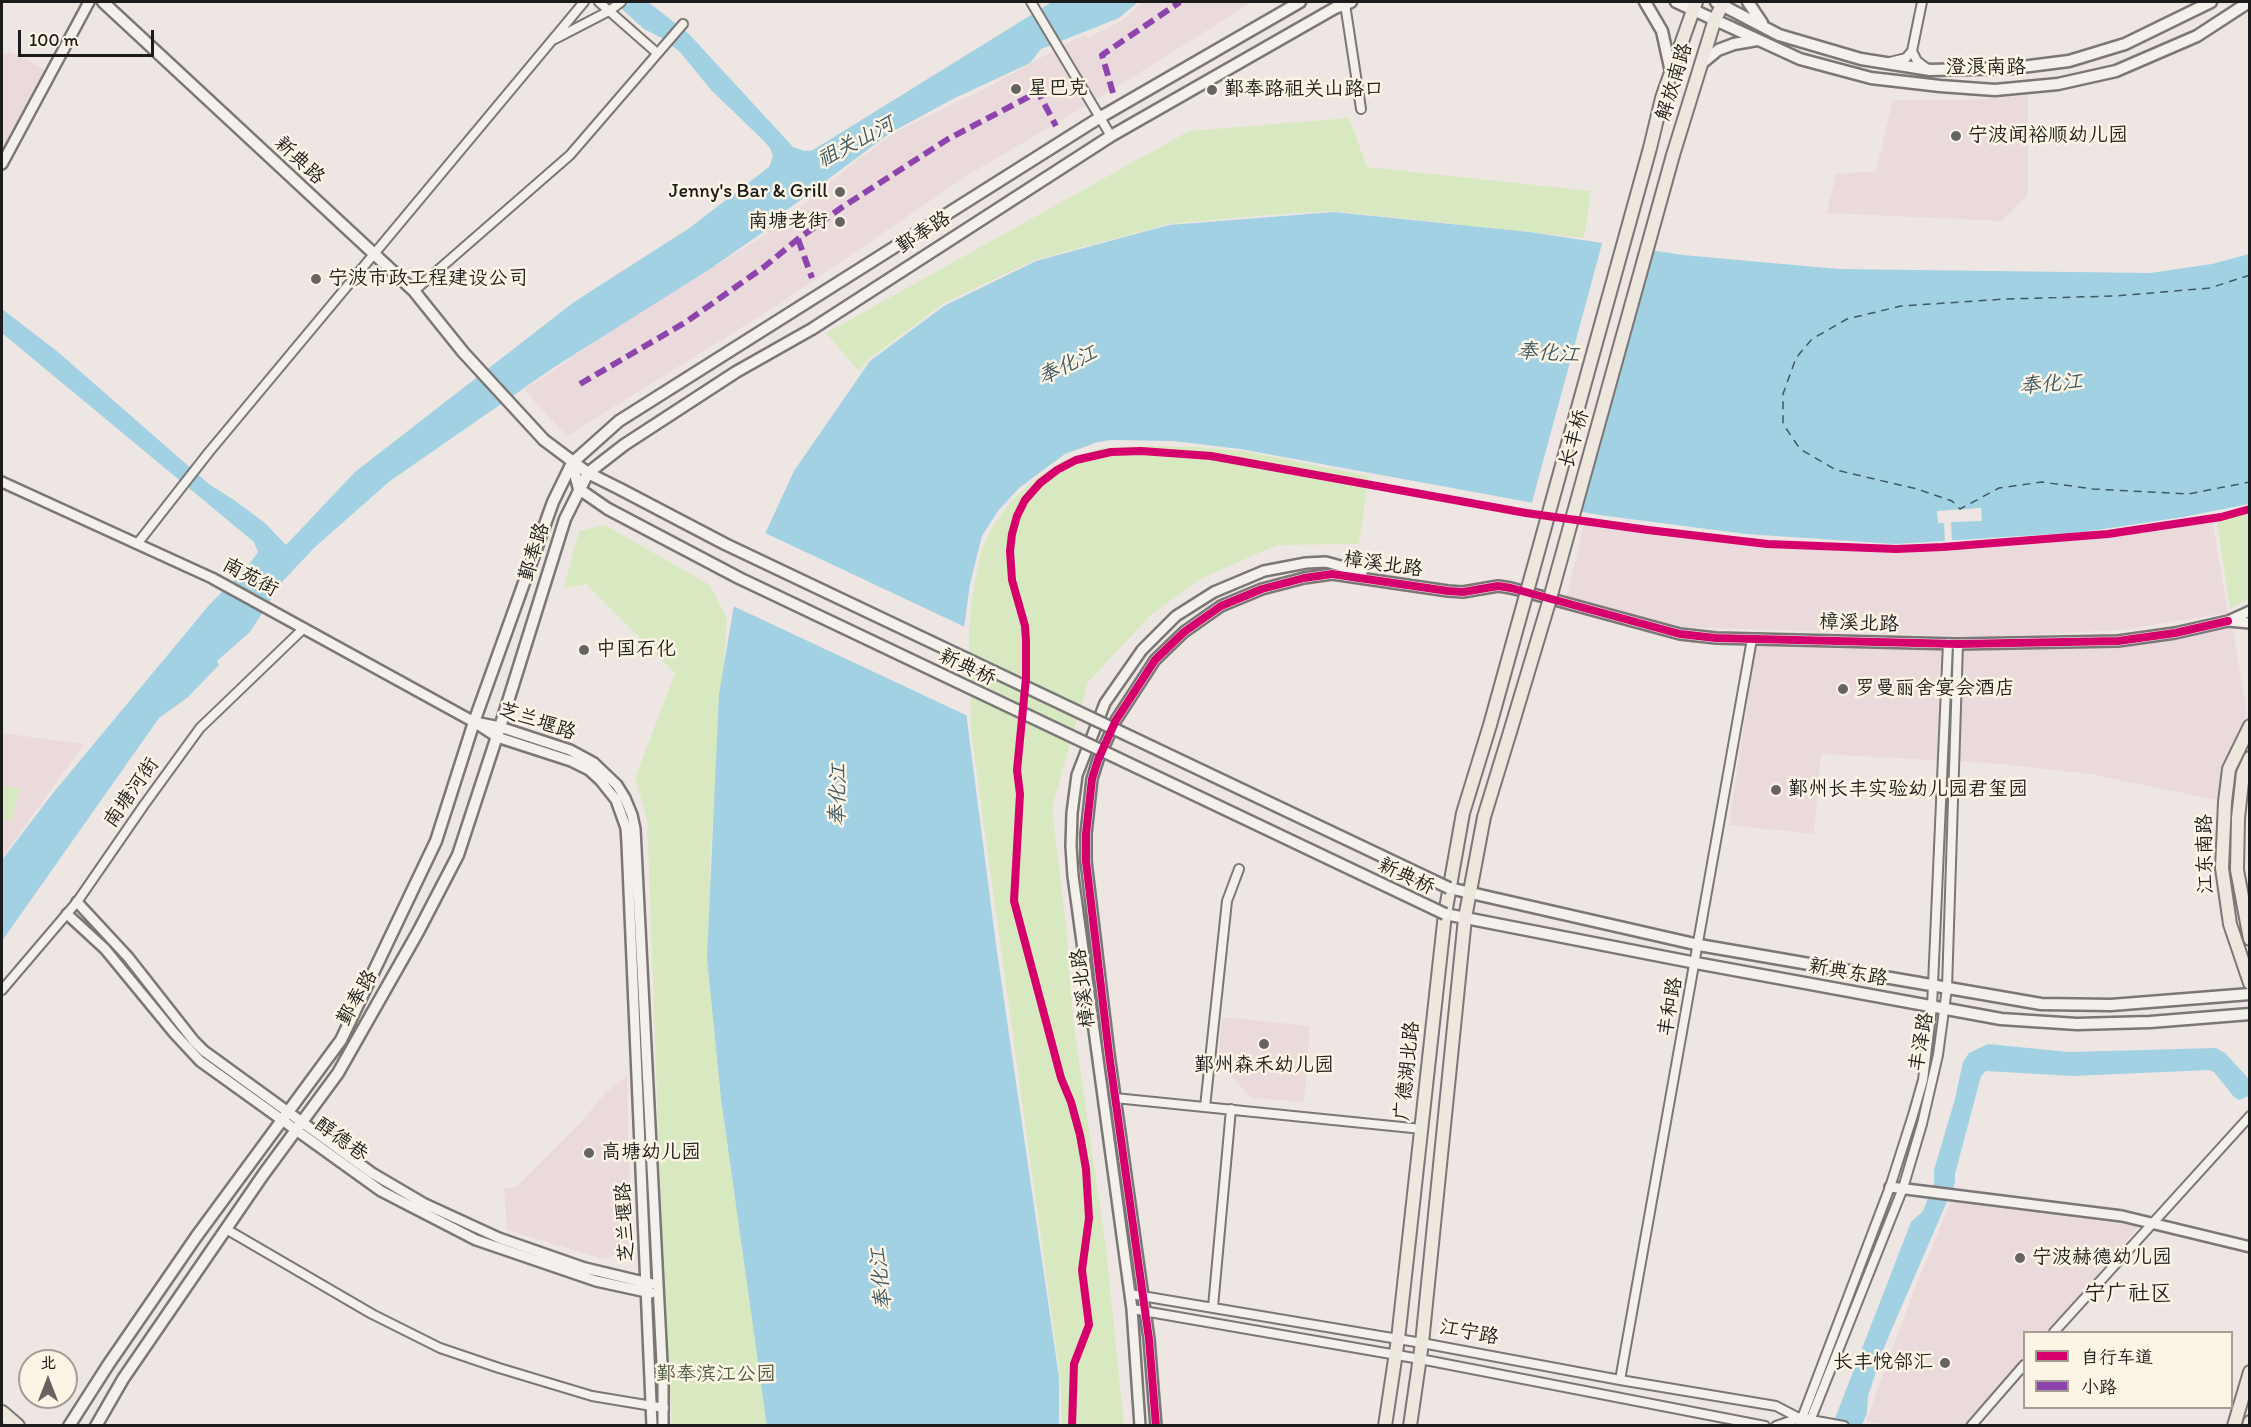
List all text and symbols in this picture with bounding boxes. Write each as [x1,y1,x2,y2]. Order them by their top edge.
scale bar [21,18,158,56]
text: 100 m [29,29,79,51]
street label: 解放南路 [1652,40,1698,124]
street label: 澄浪南路 [1946,56,2026,80]
place label: 星巴克 [1028,77,1088,101]
place label: 鄞奉路祖关山路口 [1224,78,1384,102]
marker: 星巴克 [1009,82,1023,96]
marker: 鄞奉路祖关山路口 [1205,83,1219,97]
water label: 祖关山河 [813,112,899,174]
place label: 宁波闻裕顺幼儿园 [1968,124,2128,148]
marker: 宁波闻裕顺幼儿园 [1949,129,1963,143]
street label: 新典路 [269,132,329,190]
place label: Jenny's Bar & Grill [669,180,828,204]
marker: Jenny's Bar & Grill [833,185,847,199]
street label: 鄞奉路 [892,207,956,259]
place label: 南塘老街 [748,210,828,234]
marker: 南塘老街 [833,215,847,229]
place label: 宁波市政工程建设公司 [328,267,528,291]
marker: 宁波市政工程建设公司 [309,272,323,286]
water label: 奉化江 [1516,339,1580,369]
water label: 奉化江 [1034,341,1102,391]
water label: 奉化江 [2019,370,2083,400]
street label: 长丰桥 [1555,407,1595,471]
street label: 鄞奉路 [515,520,555,584]
street label: 樟溪北路 [1342,548,1424,582]
street label: 南苑街 [218,553,282,603]
street label: 樟溪北路 [1819,611,1899,637]
place label: 中国石化 [596,638,676,662]
marker: 中国石化 [577,643,591,657]
street label: 新典桥 [935,644,999,692]
place label: 罗曼丽舍宴会酒店 [1855,677,2015,701]
marker: 罗曼丽舍宴会酒店 [1836,682,1850,696]
street label: 芝兰堰路 [495,698,579,746]
street label: 南塘河街 [99,753,165,833]
water label: 奉化江 [826,763,852,827]
place label: 鄞州长丰实验幼儿园君玺园 [1788,778,2028,802]
marker: 鄞州长丰实验幼儿园君玺园 [1769,783,1783,797]
street label: 江东南路 [2193,814,2219,894]
street label: 新典桥 [1374,853,1438,901]
street label: 樟溪北路 [1067,947,1101,1029]
street label: 新典东路 [1807,954,1889,992]
street label: 鄞奉路 [333,966,383,1030]
street label: 丰和路 [1654,975,1688,1039]
street label: 丰泽路 [1905,1010,1939,1074]
street label: 广德湖北路 [1391,1020,1425,1122]
marker: 鄞州森禾幼儿园 [1257,1037,1271,1051]
place label: 鄞州森禾幼儿园 [1194,1054,1334,1078]
street label: 醇德巷 [310,1113,372,1167]
place label: 高塘幼儿园 [601,1141,701,1165]
marker: 高塘幼儿园 [582,1146,596,1160]
street label: 芝兰堰路 [612,1181,640,1263]
water label: 奉化江 [866,1246,898,1312]
place label: 宁波赫德幼儿园 [2032,1246,2172,1270]
marker: 宁波赫德幼儿园 [2013,1251,2027,1265]
district label: 宁广社区 [2084,1281,2172,1307]
street label: 江宁路 [1437,1315,1501,1351]
legend [2023,1331,2233,1409]
text: 自行车道 [2081,1346,2153,1368]
north arrow [18,1349,78,1409]
place label: 长丰悦邻汇 [1833,1351,1933,1375]
text: 北 [40,1353,56,1372]
marker: 长丰悦邻汇 [1938,1356,1952,1370]
park label: 鄞奉滨江公园 [656,1363,776,1387]
text: 小路 [2081,1376,2117,1398]

